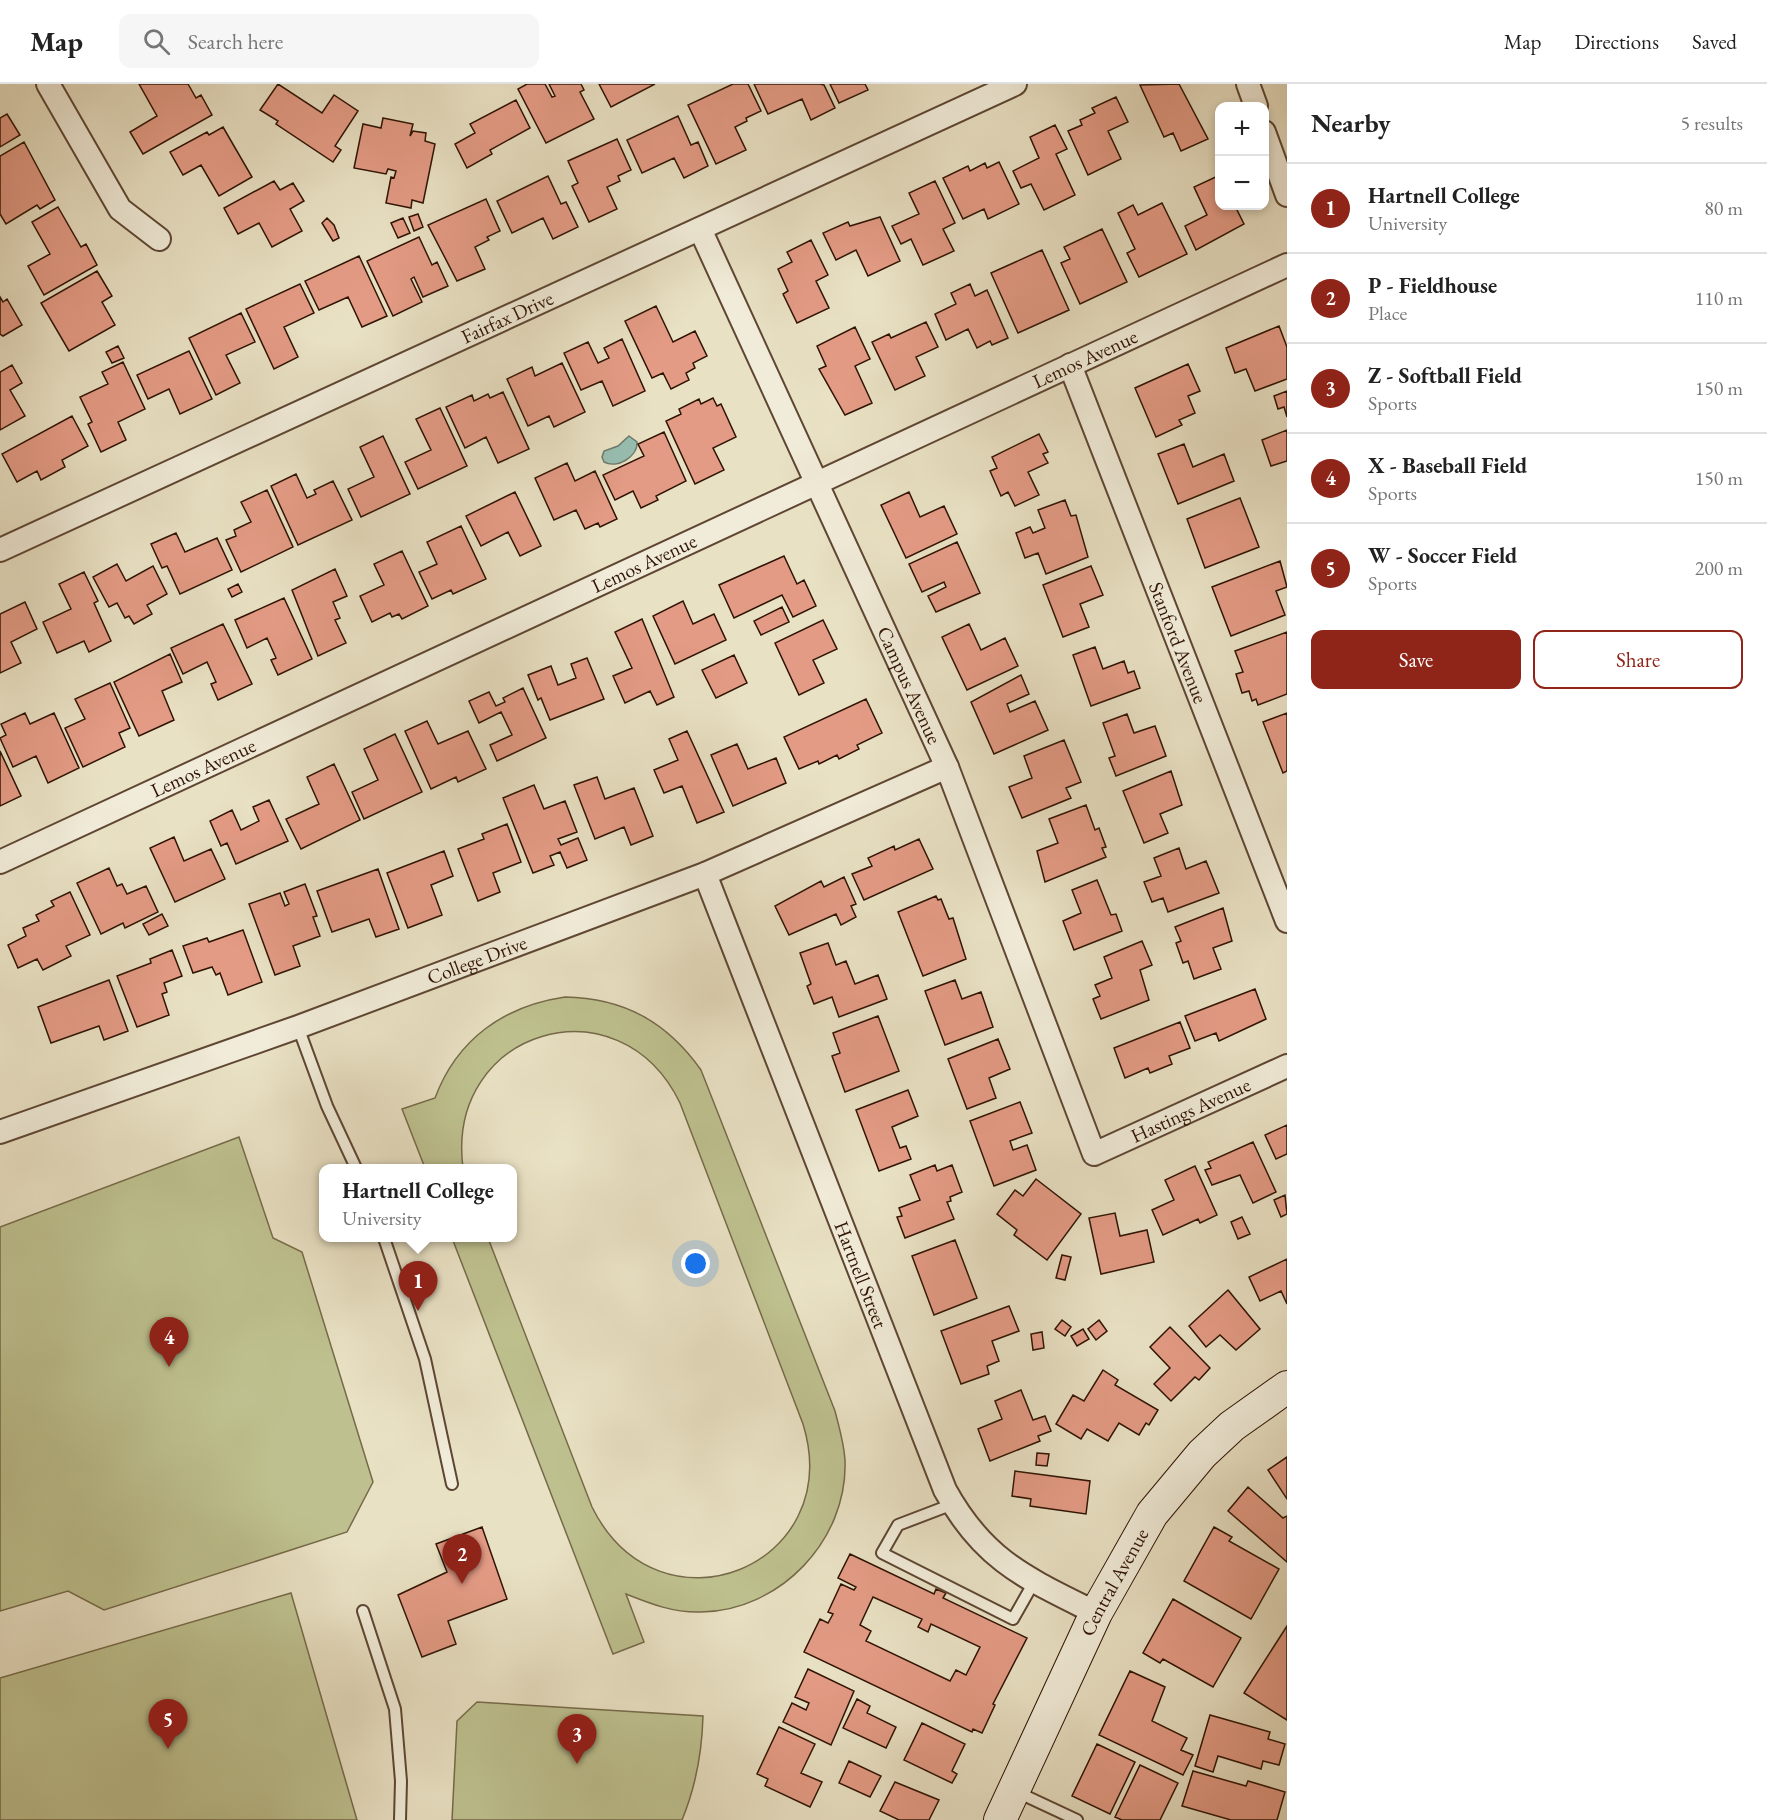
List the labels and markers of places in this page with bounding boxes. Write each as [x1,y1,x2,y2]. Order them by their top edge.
pin: 1 [398,1262,438,1311]
pin: 4 [150,1318,188,1367]
pin: 2 [442,1534,482,1584]
pin: 5 [148,1700,188,1749]
pin: 3 [558,1714,596,1764]

